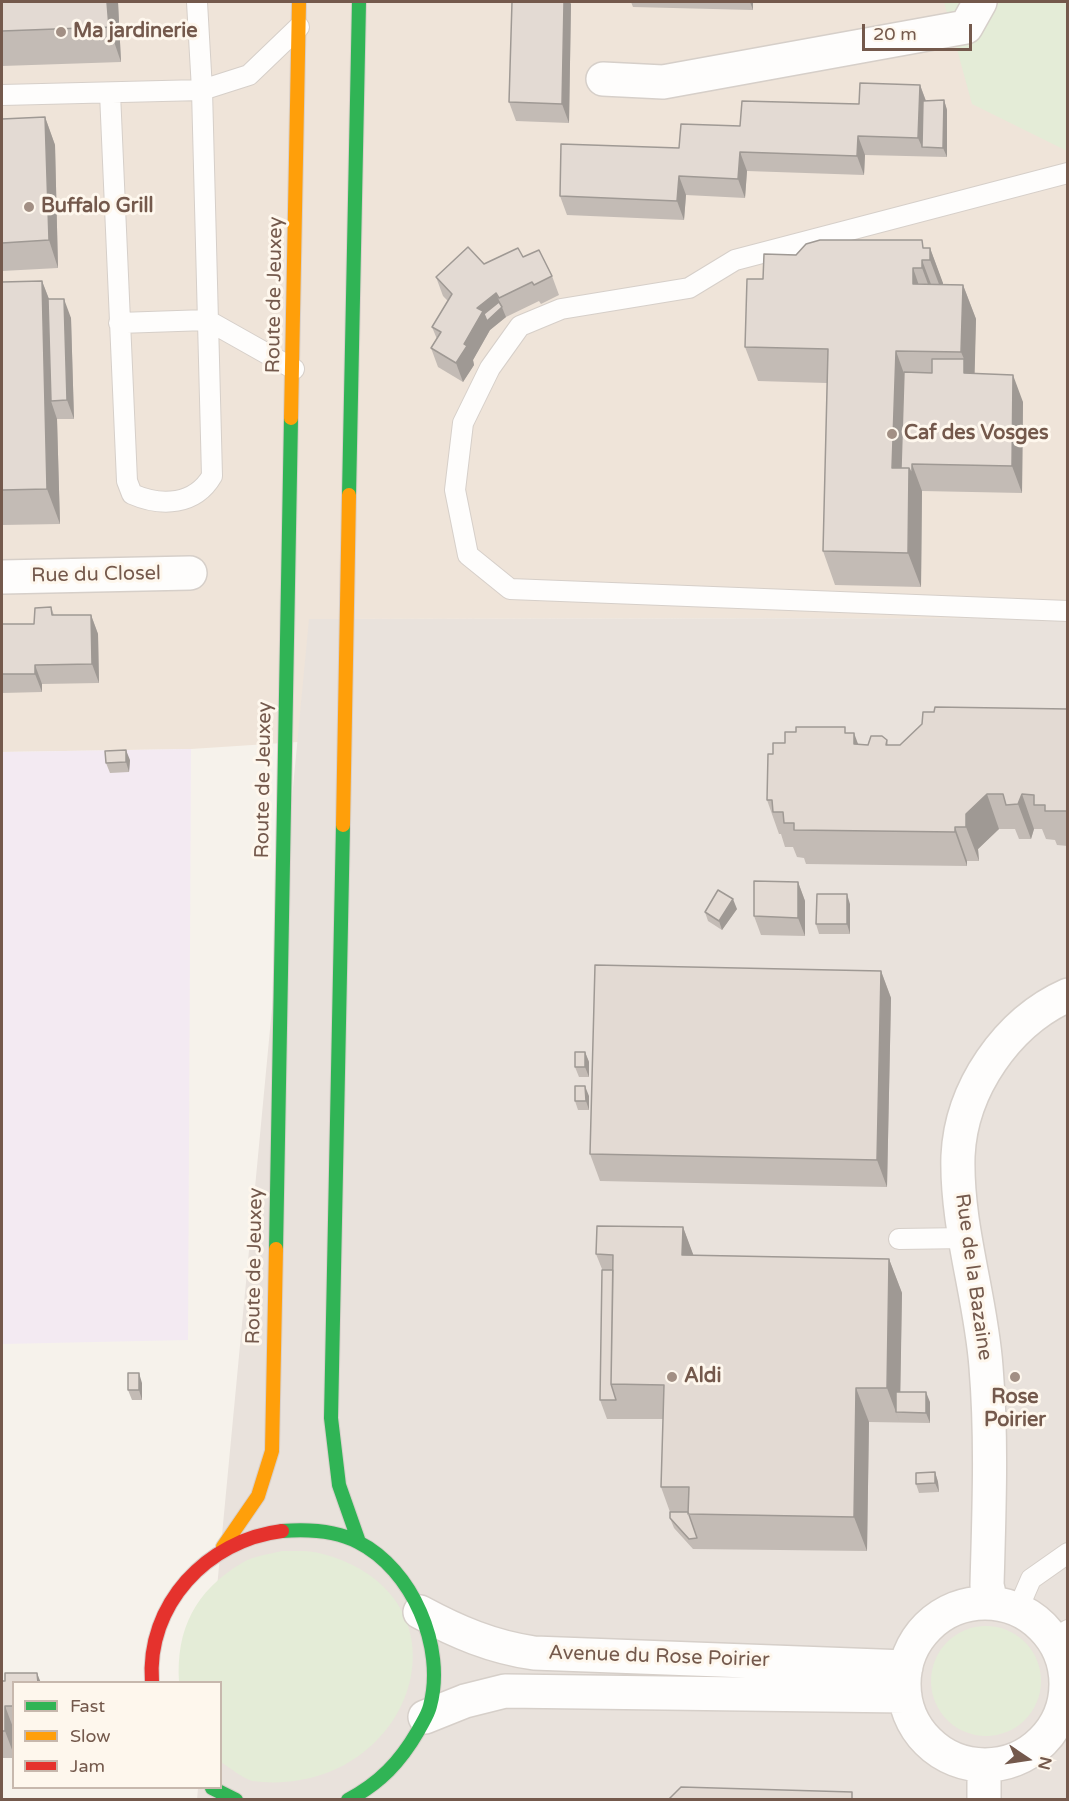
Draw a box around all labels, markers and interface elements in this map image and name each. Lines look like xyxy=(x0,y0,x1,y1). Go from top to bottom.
scale bar xyxy=(865,12,974,50)
place label: Ma jardinerie xyxy=(73,20,197,44)
text: 20 m xyxy=(873,23,917,45)
marker: Ma jardinerie xyxy=(54,25,68,39)
place label: Buffalo Grill xyxy=(41,195,153,219)
marker: Buffalo Grill xyxy=(22,200,36,214)
street label: Route de Jeuxey xyxy=(262,216,288,374)
place label: Caf des Vosges xyxy=(904,422,1049,446)
marker: Caf des Vosges xyxy=(885,427,899,441)
street label: Rue du Closel xyxy=(31,562,161,588)
street label: Route de Jeuxey xyxy=(251,701,277,859)
street label: Route de Jeuxey xyxy=(242,1187,268,1345)
street label: Rue de la Bazaine xyxy=(949,1192,997,1362)
place label: Aldi xyxy=(684,1365,721,1389)
marker: Aldi xyxy=(665,1370,679,1384)
marker: Rose Poirier xyxy=(1008,1370,1022,1384)
place label: Rose Poirier xyxy=(984,1386,1046,1433)
street label: Avenue du Rose Poirier xyxy=(548,1641,770,1673)
legend xyxy=(12,1681,222,1789)
text: Fast xyxy=(70,1695,105,1717)
text: Slow xyxy=(70,1725,111,1747)
north arrow xyxy=(997,1729,1057,1789)
text: Jam xyxy=(70,1755,105,1777)
text: N xyxy=(1033,1755,1056,1772)

